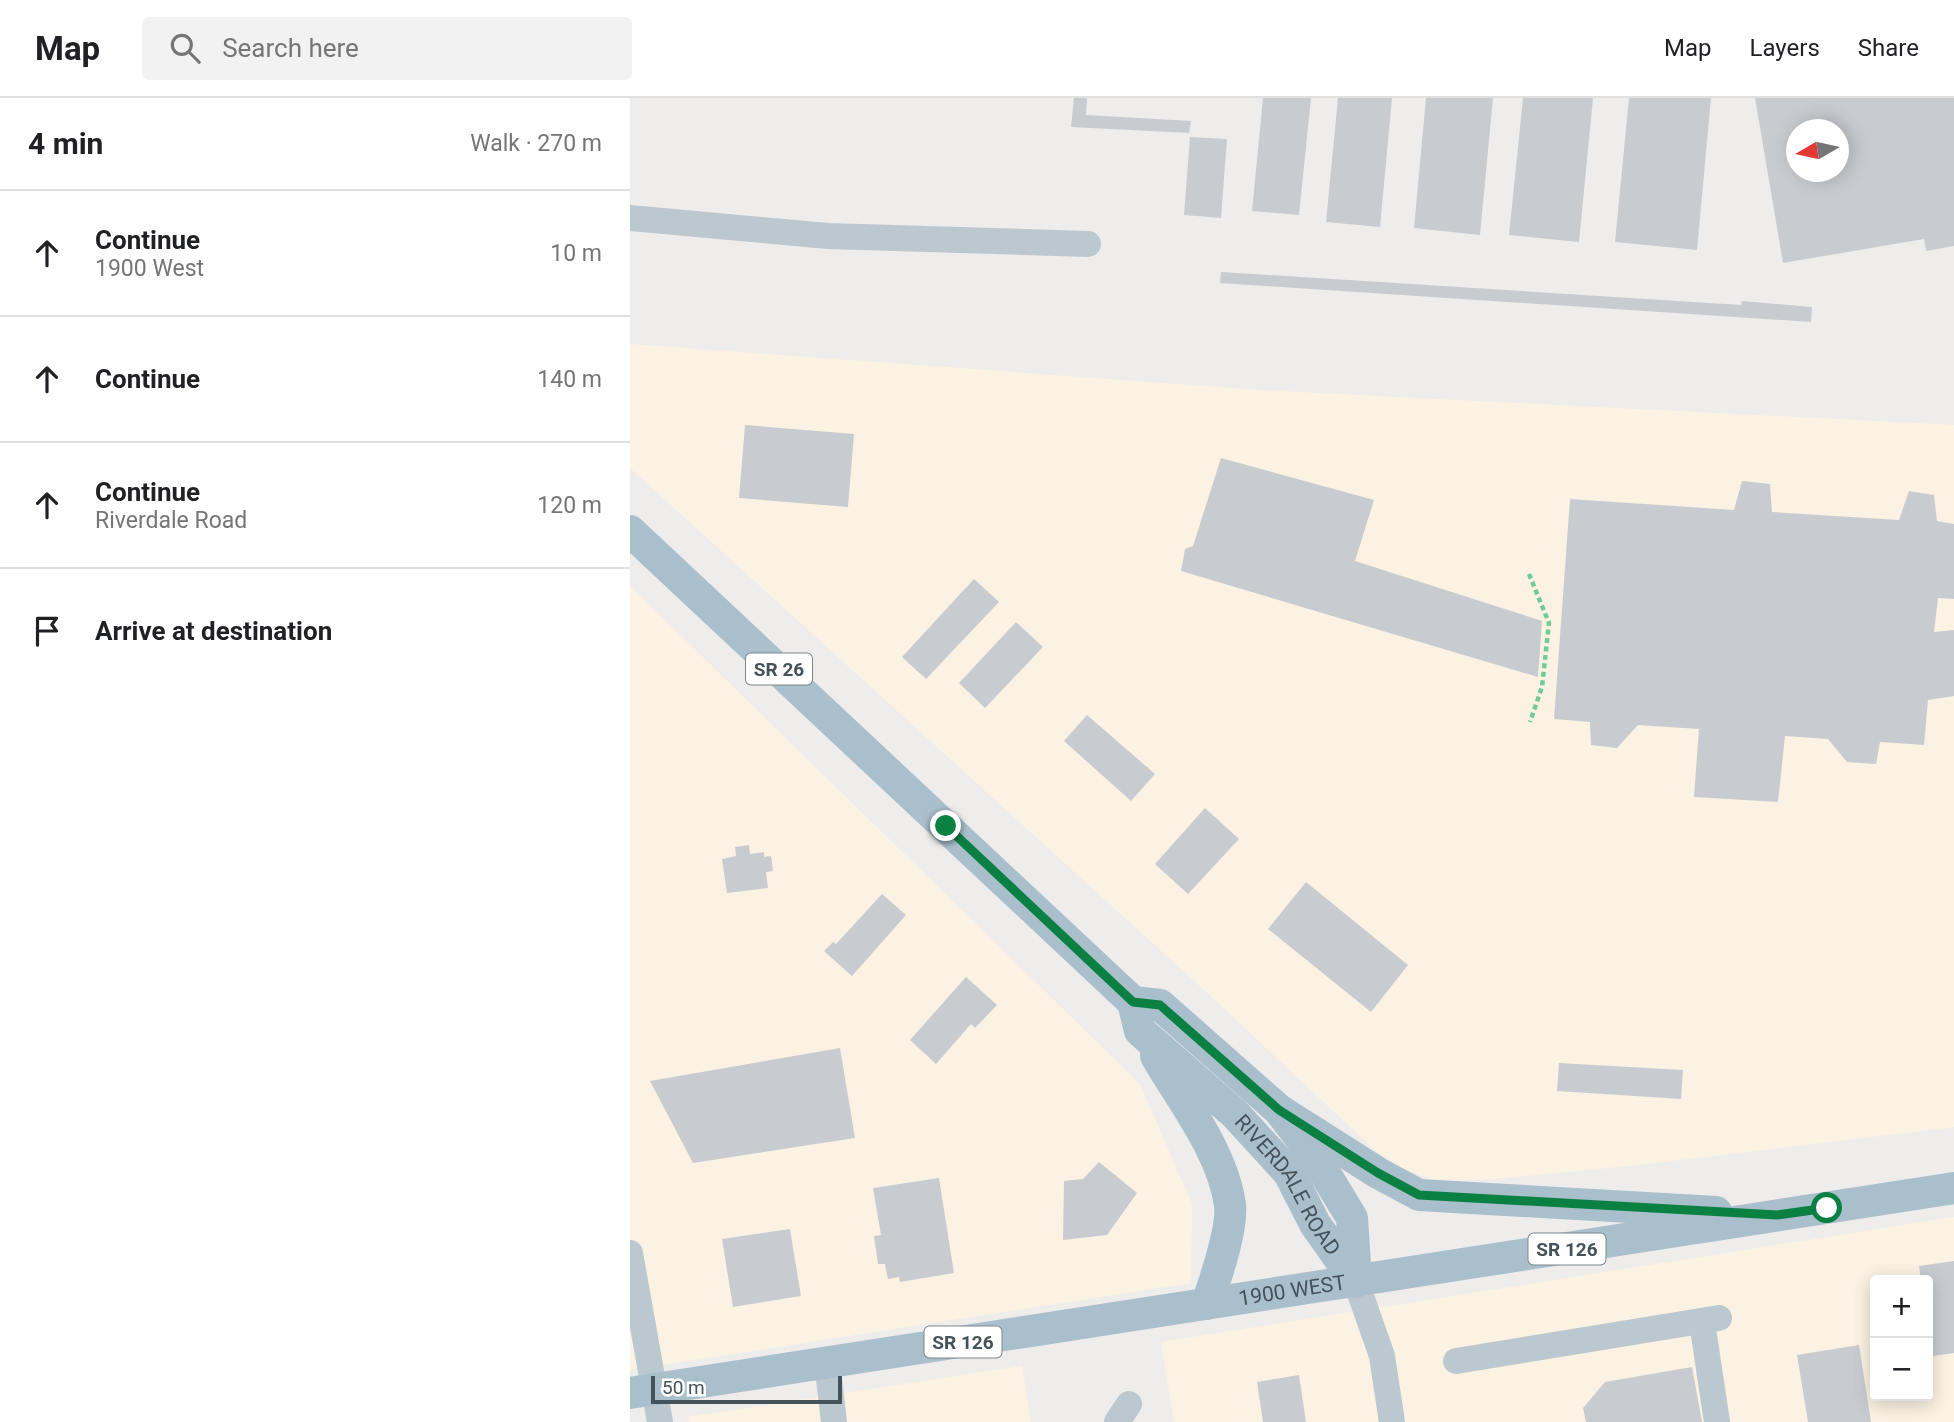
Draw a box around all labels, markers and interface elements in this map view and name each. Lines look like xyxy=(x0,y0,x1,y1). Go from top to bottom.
search box xyxy=(142,17,632,80)
text: Map xyxy=(35,29,100,68)
icon: search xyxy=(166,29,204,67)
text: Search here xyxy=(222,33,359,63)
text: Map xyxy=(1664,34,1712,62)
text: Layers xyxy=(1750,34,1820,62)
text: Share xyxy=(1858,34,1919,62)
north arrow xyxy=(1786,119,1849,182)
text: 4 min xyxy=(28,126,103,161)
text: Walk · 270 m xyxy=(470,130,602,157)
text: Continue xyxy=(95,225,200,255)
icon: ahead xyxy=(28,234,66,272)
text: 10 m xyxy=(550,240,602,267)
text: 1900 West xyxy=(95,255,204,282)
icon: ahead xyxy=(28,360,66,398)
text: Continue xyxy=(95,364,200,394)
text: 140 m xyxy=(537,366,602,393)
text: Continue xyxy=(95,477,200,507)
icon: ahead xyxy=(28,486,66,524)
text: 120 m xyxy=(537,492,602,519)
text: Riverdale Road xyxy=(95,507,247,534)
icon: arrive xyxy=(28,612,66,650)
text: Arrive at destination xyxy=(95,616,332,646)
road number: SR 26 xyxy=(746,654,812,684)
route end xyxy=(930,810,961,841)
street label: RIVERDALE ROAD xyxy=(1230,1110,1345,1260)
route start xyxy=(1811,1192,1842,1223)
road number: SR 126 xyxy=(1528,1233,1606,1264)
street label: 1900 WEST xyxy=(1237,1270,1348,1311)
map controls xyxy=(1870,1275,1933,1401)
button: + xyxy=(1870,1275,1933,1338)
road number: SR 126 xyxy=(924,1326,1002,1358)
button: − xyxy=(1870,1338,1933,1401)
scale bar xyxy=(651,1373,842,1405)
text: 50 m xyxy=(662,1376,705,1399)

